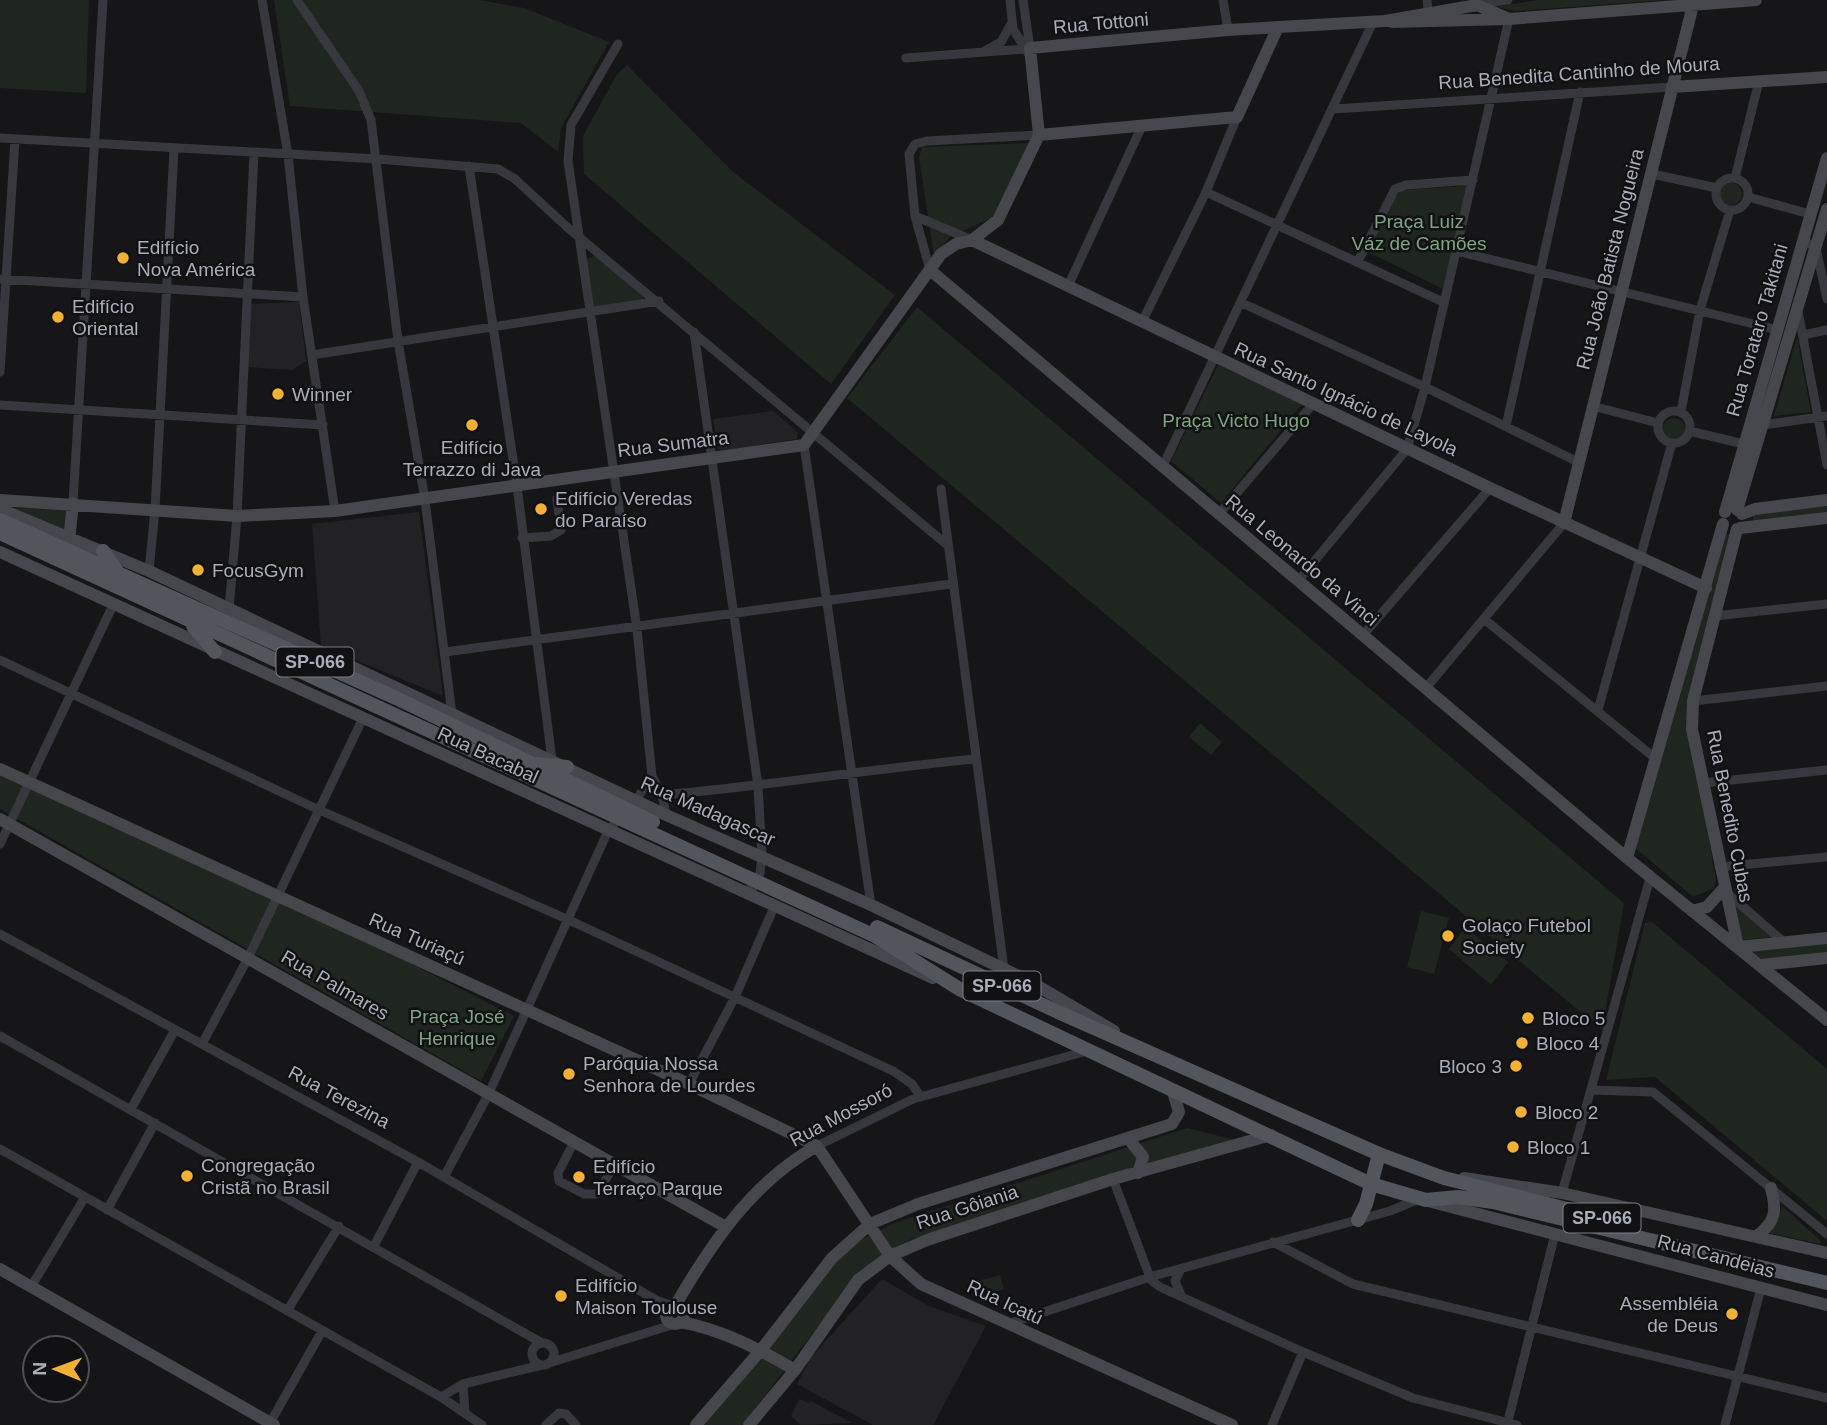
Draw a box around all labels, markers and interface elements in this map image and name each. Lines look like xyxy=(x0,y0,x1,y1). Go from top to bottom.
street label: Rua Tottoni xyxy=(1052,8,1150,38)
street label: Rua Benedita Cantinho de Moura xyxy=(1438,53,1721,93)
street label: Rua João Batista Nogueira xyxy=(1572,146,1648,372)
park label: Praça Luiz Váz de Camões xyxy=(1351,211,1487,254)
place label: Edifício Nova América xyxy=(137,237,256,280)
street label: Rua Torataro Takitani xyxy=(1722,241,1792,419)
marker: Edifício Nova América xyxy=(115,250,131,266)
place label: Edifício Oriental xyxy=(72,296,139,339)
marker: Edifício Oriental xyxy=(50,309,66,325)
street label: Rua Santo Ignácio de Layola xyxy=(1231,338,1461,460)
place label: Winner xyxy=(292,384,353,405)
marker: Winner xyxy=(270,386,286,402)
park label: Praça Victo Hugo xyxy=(1162,410,1310,431)
marker: Edifício Terrazzo di Java xyxy=(464,417,480,433)
street label: Rua Sumatra xyxy=(616,427,730,461)
place label: Edifício Terrazzo di Java xyxy=(403,437,542,480)
place label: Edifício Veredas do Paraíso xyxy=(555,488,692,531)
street label: Rua Leonardo da Vinci xyxy=(1221,490,1383,630)
marker: Edifício Veredas do Paraíso xyxy=(533,501,549,517)
place label: FocusGym xyxy=(212,560,304,581)
marker: FocusGym xyxy=(190,562,206,578)
road number: SP-066 xyxy=(276,648,354,676)
street label: Rua Bacabal xyxy=(434,722,542,788)
street label: Rua Benedito Cubas xyxy=(1703,728,1757,904)
street label: Rua Madagascar xyxy=(638,772,779,850)
street label: Rua Turiaçú xyxy=(366,909,468,969)
place label: Golaço Futebol Society xyxy=(1462,915,1591,958)
marker: Golaço Futebol Society xyxy=(1440,928,1456,944)
street label: Rua Palmares xyxy=(278,946,392,1024)
road number: SP-066 xyxy=(964,972,1040,1001)
park label: Praça José Henrique xyxy=(409,1006,505,1049)
place label: Bloco 5 xyxy=(1542,1008,1605,1029)
marker: Bloco 5 xyxy=(1520,1010,1536,1026)
place label: Bloco 4 xyxy=(1536,1033,1600,1054)
marker: Bloco 4 xyxy=(1514,1035,1530,1051)
place label: Paróquia Nossa Senhora de Lourdes xyxy=(583,1053,755,1096)
place label: Bloco 3 xyxy=(1439,1056,1502,1077)
marker: Bloco 3 xyxy=(1508,1058,1524,1074)
street label: Rua Terezina xyxy=(285,1062,394,1133)
marker: Paróquia Nossa Senhora de Lourdes xyxy=(561,1066,577,1082)
street label: Rua Mossoró xyxy=(786,1079,896,1151)
place label: Bloco 2 xyxy=(1535,1102,1598,1123)
marker: Bloco 2 xyxy=(1513,1104,1529,1120)
place label: Bloco 1 xyxy=(1527,1137,1590,1158)
marker: Bloco 1 xyxy=(1505,1139,1521,1155)
place label: Congregação Cristã no Brasil xyxy=(201,1155,330,1198)
place label: Edifício Terraço Parque xyxy=(593,1156,723,1199)
marker: Congregação Cristã no Brasil xyxy=(179,1168,195,1184)
marker: Edifício Terraço Parque xyxy=(571,1169,587,1185)
street label: Rua Gôiania xyxy=(914,1181,1021,1233)
road number: SP-066 xyxy=(1564,1204,1640,1232)
street label: Rua Candeias xyxy=(1655,1230,1777,1282)
place label: Edifício Maison Toulouse xyxy=(575,1275,717,1318)
street label: Rua Icatú xyxy=(964,1275,1046,1329)
marker: Edifício Maison Toulouse xyxy=(553,1288,569,1304)
place label: Assembléia de Deus xyxy=(1620,1293,1718,1336)
marker: Assembléia de Deus xyxy=(1724,1306,1740,1322)
north arrow xyxy=(21,1334,91,1404)
text: N xyxy=(29,1362,50,1376)

